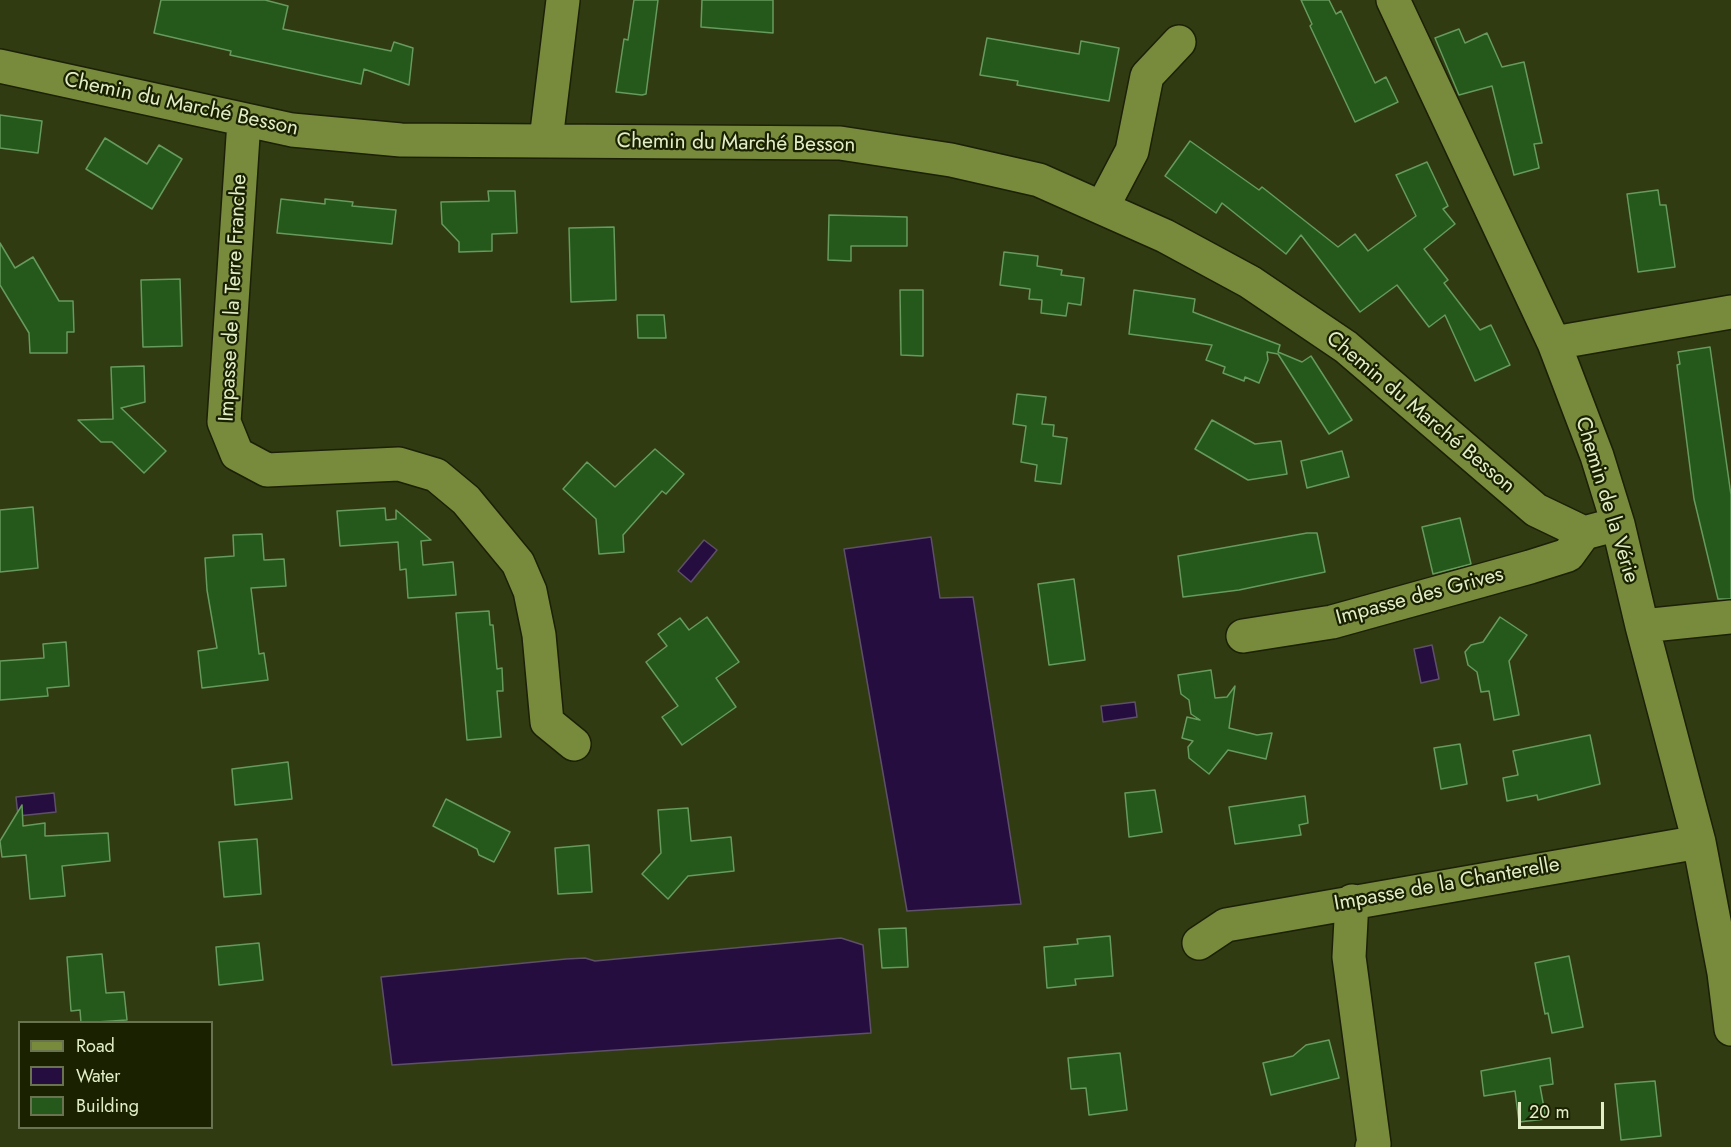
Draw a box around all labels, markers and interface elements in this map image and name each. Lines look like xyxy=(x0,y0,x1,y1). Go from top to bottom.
street label: Chemin du Marché Besson xyxy=(62,68,300,142)
street label: Chemin du Marché Besson xyxy=(616,129,856,159)
street label: Impasse de la Terre Franche xyxy=(215,174,253,422)
street label: Chemin du Marché Besson xyxy=(1320,327,1520,499)
street label: Chemin de la Vérie xyxy=(1569,414,1643,586)
street label: Impasse des Grives xyxy=(1334,563,1506,631)
street label: Impasse de la Chanterelle xyxy=(1332,853,1562,917)
legend xyxy=(18,1021,213,1129)
text: Road xyxy=(76,1033,115,1059)
text: Water xyxy=(76,1063,120,1089)
scale bar xyxy=(1521,1090,1606,1128)
text: Building xyxy=(76,1093,139,1119)
text: 20 m xyxy=(1529,1099,1569,1125)

